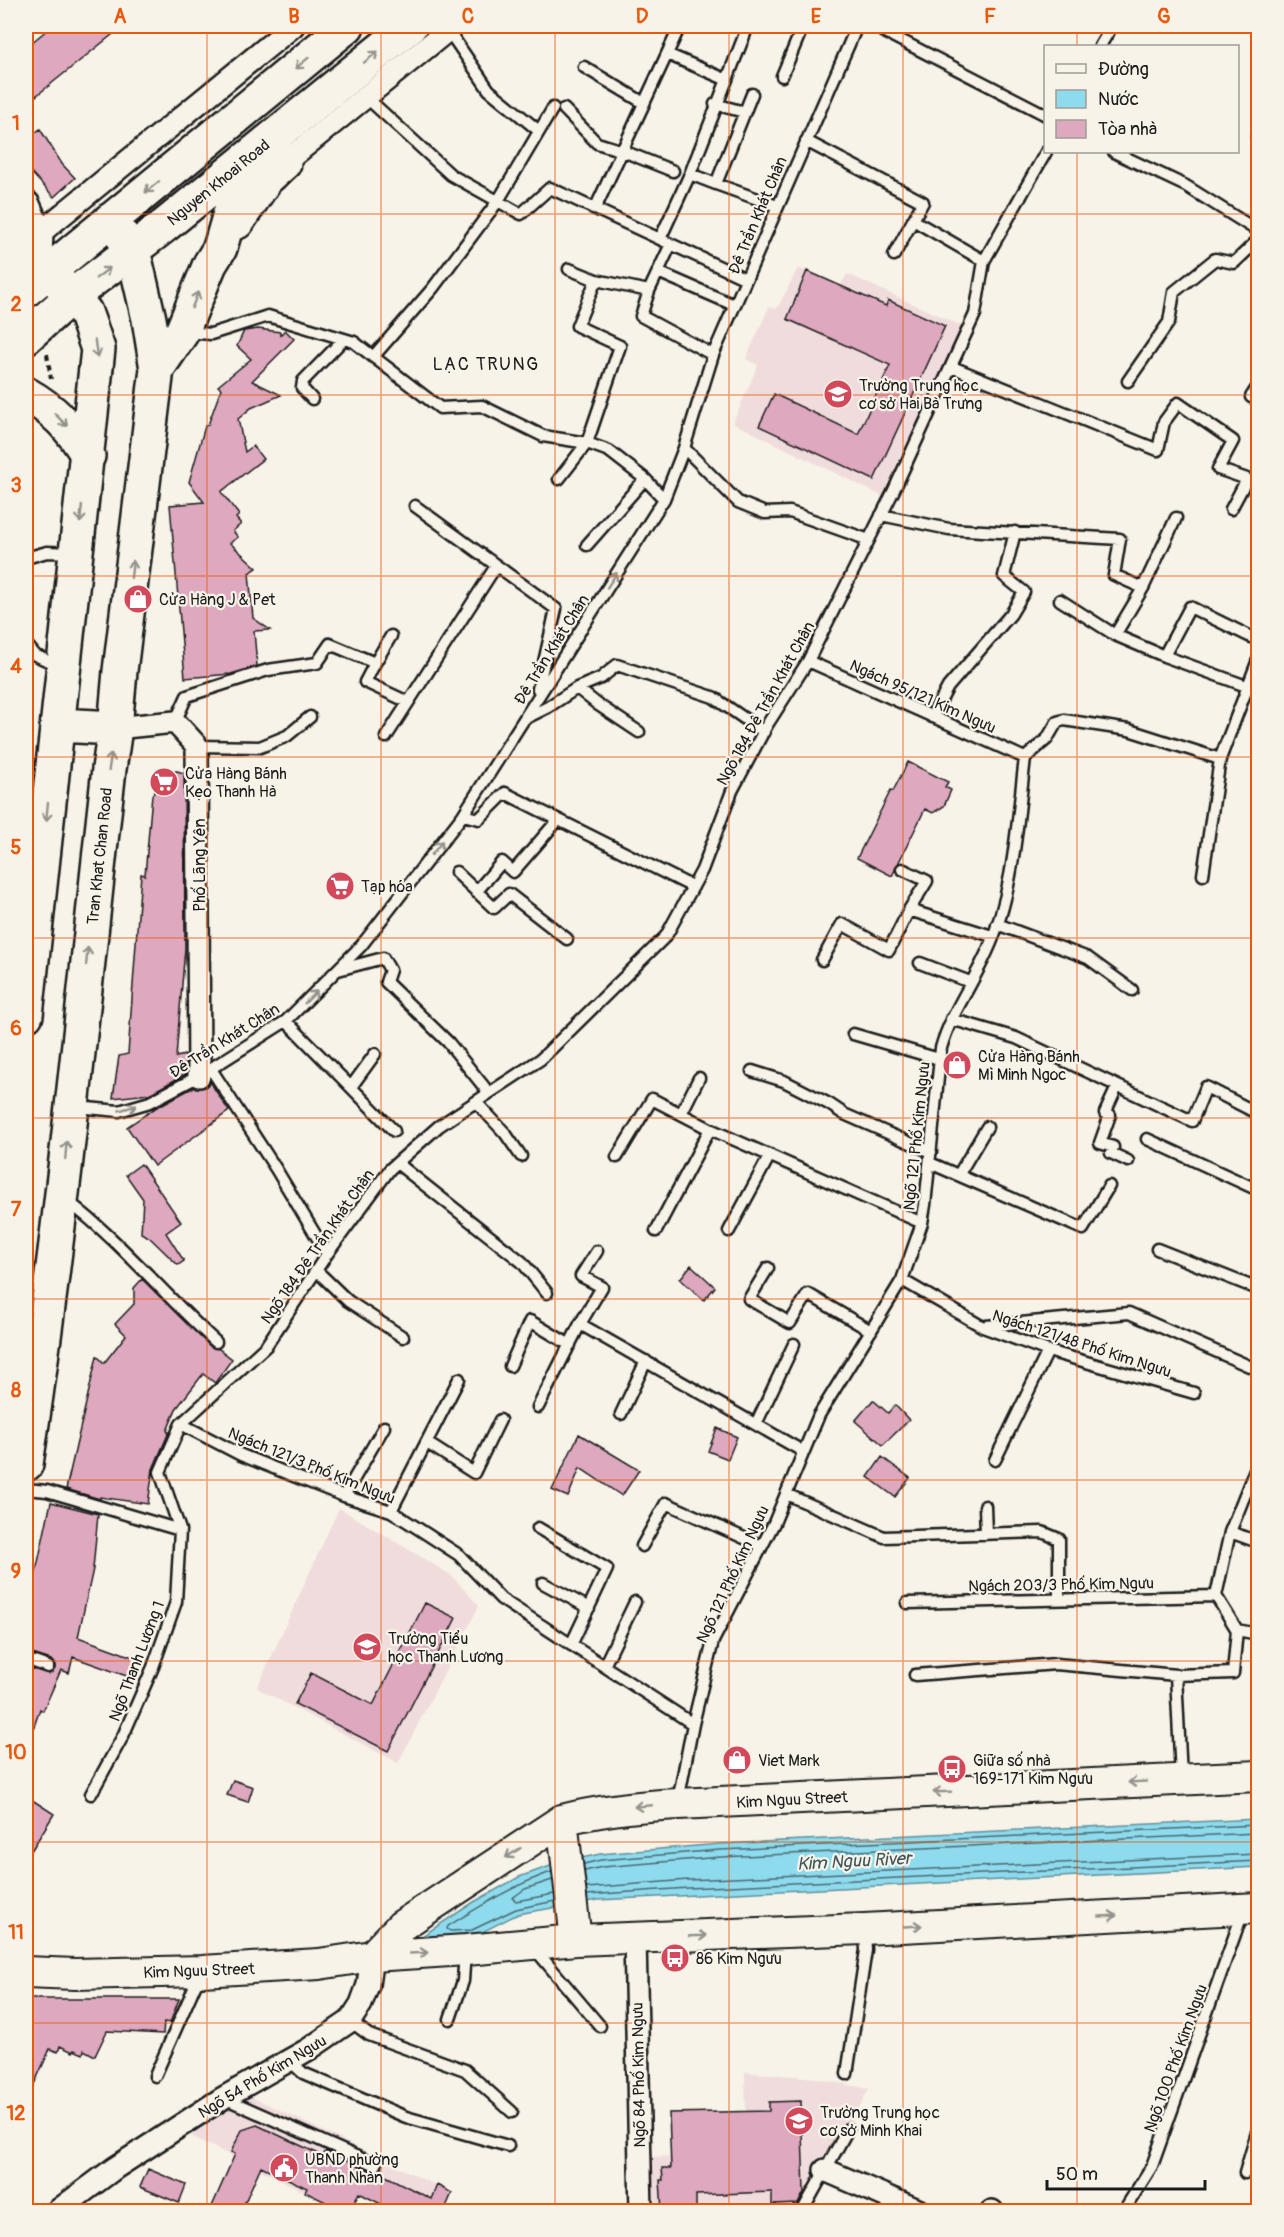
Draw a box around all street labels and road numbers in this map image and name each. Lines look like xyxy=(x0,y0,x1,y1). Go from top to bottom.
street label: Nguyen Khoai Road xyxy=(163,135,274,230)
street label: Đê Trần Khát Chân xyxy=(723,153,792,277)
street label: Đê Trần Khát Chân xyxy=(509,590,594,708)
street label: Ngõ 184 Đê Trần Khát Chân xyxy=(712,618,819,789)
street label: Ngách 95/121 Kim Ngưu xyxy=(846,656,999,738)
street label: Tran Khat Chan Road xyxy=(83,787,117,926)
street label: Phố Lãng Yên xyxy=(190,818,210,912)
street label: Đê Trần Khát Chân xyxy=(165,998,283,1083)
street label: Ngõ 121 Phố Kim Ngưu xyxy=(899,1061,935,1212)
street label: Ngõ 184 Đê Trần Khát Chân xyxy=(256,1165,379,1328)
street label: Ngách 121/48 Phố Kim Ngưu xyxy=(990,1306,1174,1382)
street label: Ngách 121/3 Phố Kim Ngưu xyxy=(225,1423,398,1509)
street label: Ngõ 121 Phố Kim Ngưu xyxy=(692,1502,774,1646)
street label: Ngách 203/3 Phố Kim Ngưu xyxy=(968,1573,1154,1597)
street label: Ngõ Thanh Lương 1 xyxy=(105,1598,169,1724)
street label: Kim Nguu Street xyxy=(736,1787,849,1813)
street label: Kim Nguu Street xyxy=(143,1959,256,1983)
street label: Ngõ 100 Phố Kim Ngưu xyxy=(1140,1982,1212,2135)
street label: Ngõ 84 Phố Kim Ngưu xyxy=(628,2002,650,2148)
street label: Ngõ 54 Phố Kim Ngưu xyxy=(195,2031,330,2123)

